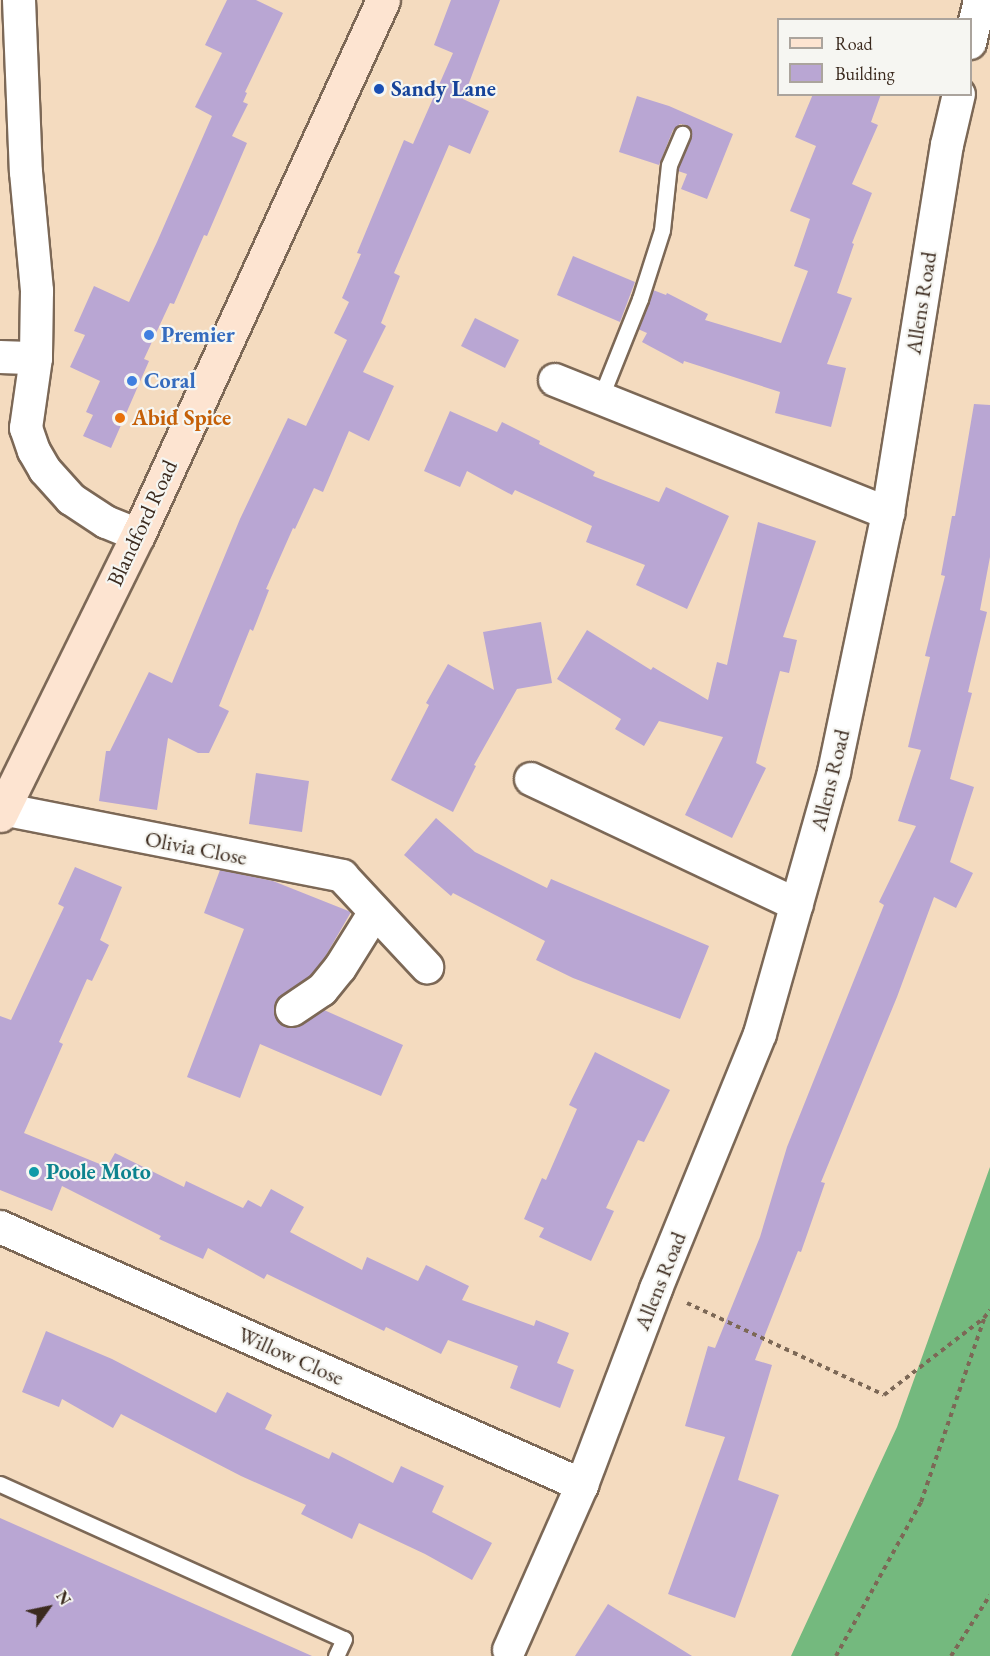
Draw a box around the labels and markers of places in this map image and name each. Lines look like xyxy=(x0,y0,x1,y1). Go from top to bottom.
place label: Sandy Lane xyxy=(391,76,496,102)
marker: Sandy Lane xyxy=(372,82,386,96)
place label: Premier xyxy=(161,322,235,348)
marker: Premier xyxy=(142,328,156,342)
place label: Coral xyxy=(144,368,196,394)
marker: Coral xyxy=(125,374,139,388)
place label: Abid Spice xyxy=(132,405,231,431)
marker: Abid Spice xyxy=(113,411,127,425)
place label: Poole Moto xyxy=(46,1159,151,1185)
marker: Poole Moto xyxy=(27,1165,41,1179)

